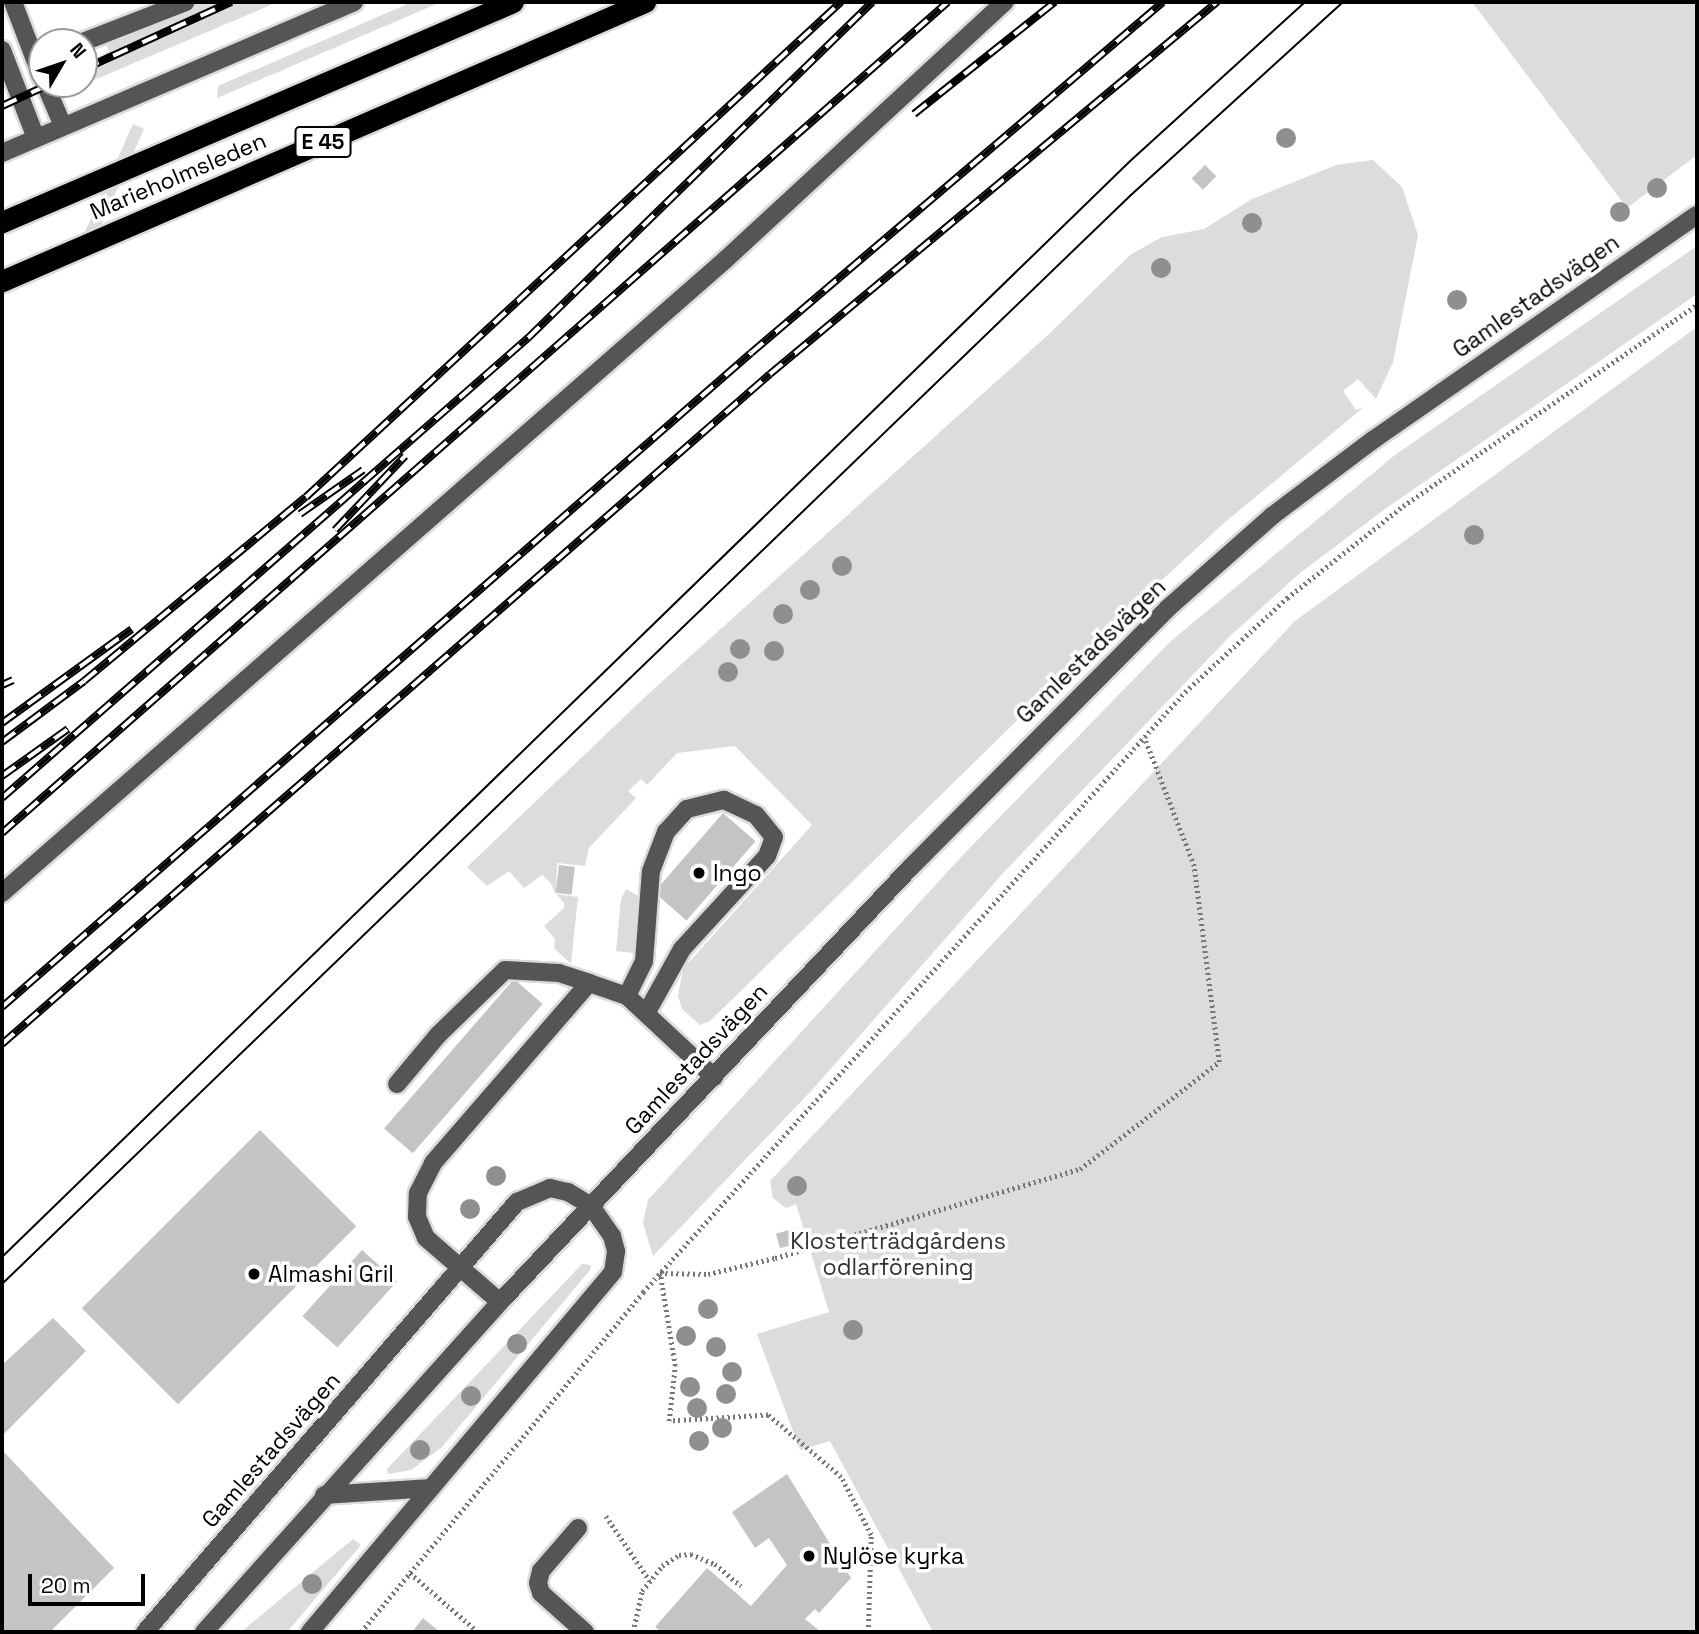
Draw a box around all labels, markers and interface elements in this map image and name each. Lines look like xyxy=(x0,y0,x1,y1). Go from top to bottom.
north arrow xyxy=(28,28,98,98)
text: N xyxy=(64,38,92,64)
road number: E 45 xyxy=(293,124,353,160)
street label: Marieholmsleden xyxy=(86,126,270,226)
street label: Gamlestadsvägen xyxy=(1448,228,1624,364)
street label: Gamlestadsvägen xyxy=(1011,573,1171,729)
place label: Ingo xyxy=(713,859,762,887)
marker: Ingo xyxy=(691,865,707,881)
street label: Gamlestadsvägen xyxy=(619,978,773,1140)
park label: Klosterträdgårdens odlarförening xyxy=(790,1227,1006,1281)
place label: Almashi Gril xyxy=(268,1260,394,1288)
marker: Almashi Gril xyxy=(246,1266,262,1282)
street label: Gamlestadsvägen xyxy=(196,1367,346,1533)
place label: Nylöse kyrka xyxy=(823,1542,964,1570)
marker: Nylöse kyrka xyxy=(801,1548,817,1564)
scale bar xyxy=(32,1560,149,1604)
text: 20 m xyxy=(41,1572,91,1599)

